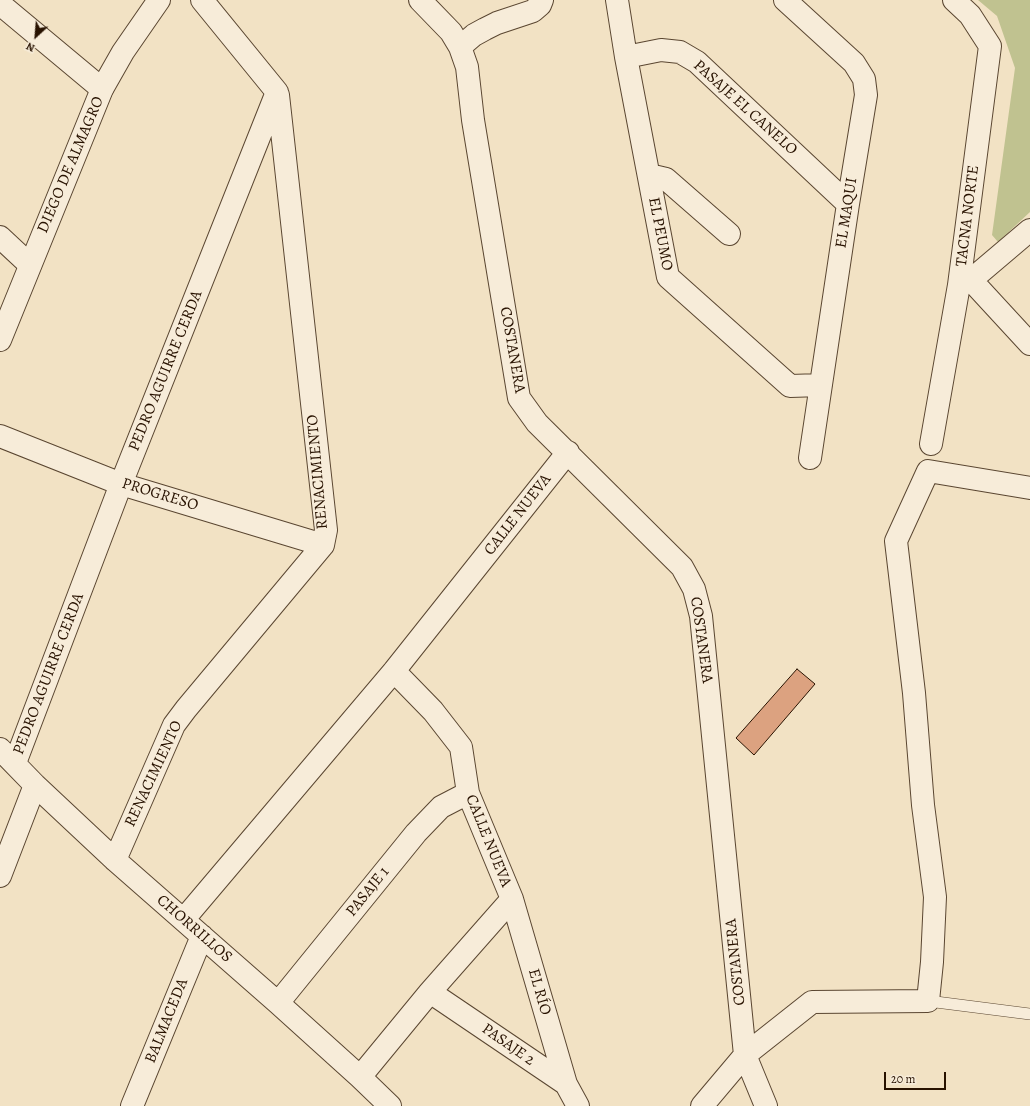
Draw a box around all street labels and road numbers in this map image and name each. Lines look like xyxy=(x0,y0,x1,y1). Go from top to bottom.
street label: PASAJE EL CANELO xyxy=(689,56,801,160)
street label: DIEGO DE ALMAGRO xyxy=(34,94,108,236)
street label: TACNA NORTE xyxy=(952,164,984,268)
street label: EL MAQUI xyxy=(832,176,862,250)
street label: EL PEUMO xyxy=(643,196,677,272)
street label: PEDRO AGUIRRE CERDA xyxy=(125,288,207,454)
street label: COSTANERA xyxy=(495,305,529,395)
street label: RENACIMIENTO xyxy=(303,414,333,530)
street label: CALLE NUEVA xyxy=(480,471,556,559)
street label: PROGRESO xyxy=(119,474,201,516)
street label: PEDRO AGUIRRE CERDA xyxy=(9,590,89,758)
street label: COSTANERA xyxy=(685,596,717,684)
street label: RENACIMIENTO xyxy=(121,718,187,830)
street label: CALLE NUEVA xyxy=(461,792,515,890)
street label: PASAJE 1 xyxy=(342,863,394,921)
street label: CHORRILLOS xyxy=(152,891,236,967)
street label: COSTANERA xyxy=(722,918,750,1006)
street label: EL RÍO xyxy=(523,967,555,1017)
street label: BALMACEDA xyxy=(141,976,193,1066)
street label: PASAJE 2 xyxy=(478,1020,538,1070)

